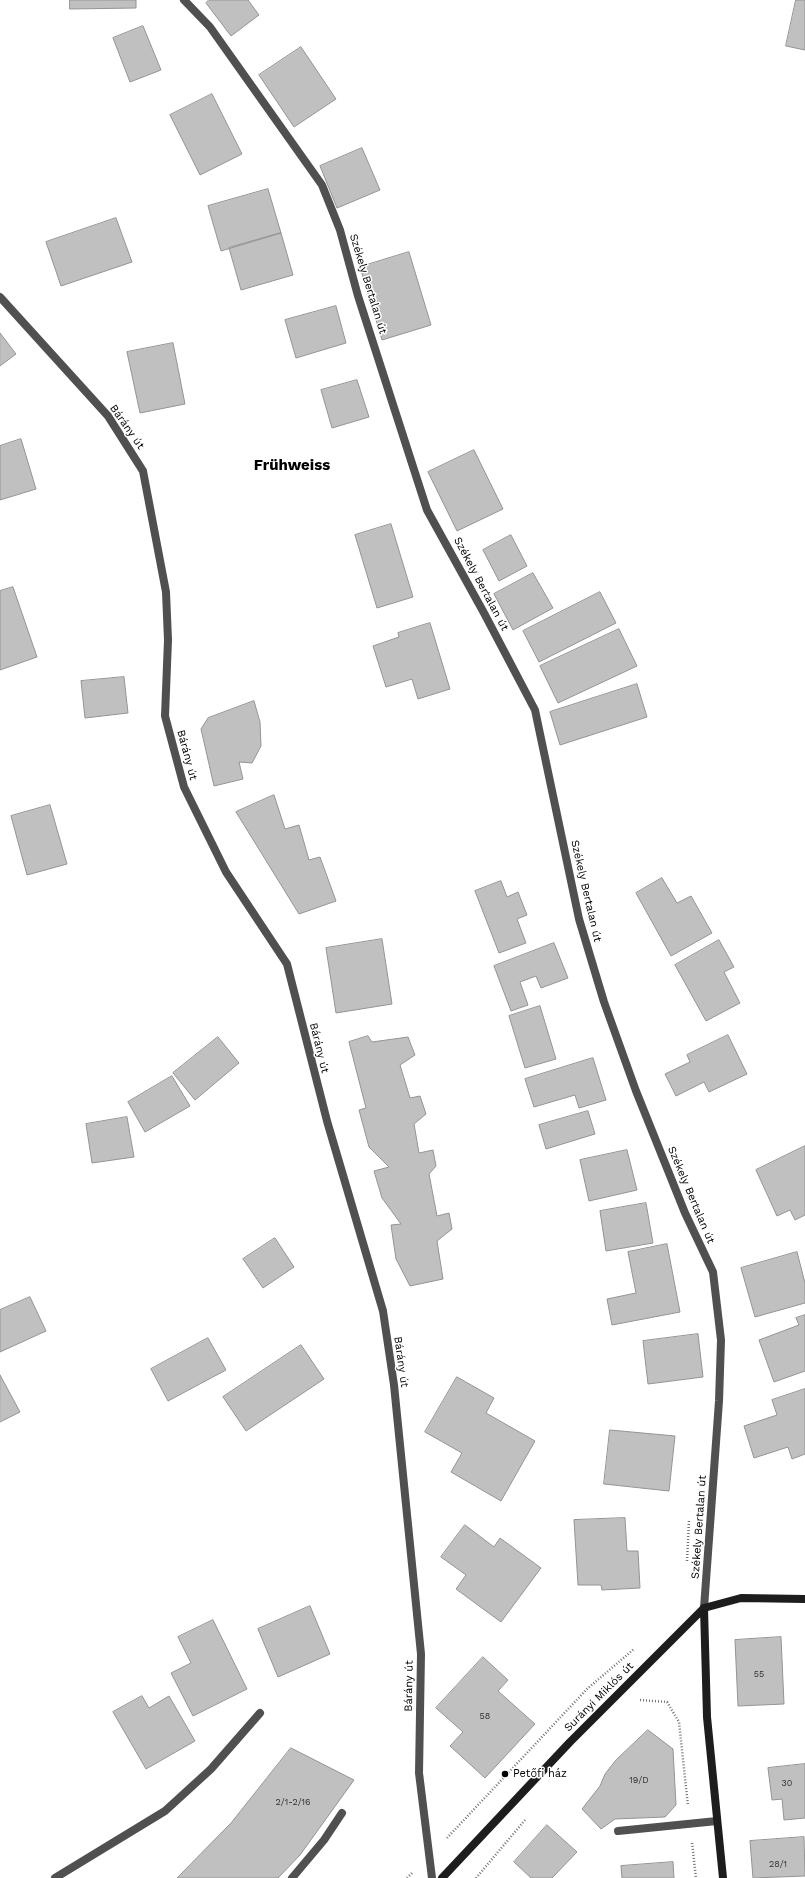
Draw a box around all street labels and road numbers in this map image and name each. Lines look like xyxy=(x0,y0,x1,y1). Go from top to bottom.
street label: Székely Bertalan út xyxy=(346,232,390,336)
street label: Bárány út xyxy=(107,402,147,452)
street label: Székely Bertalan út xyxy=(451,535,511,633)
street label: Bárány út xyxy=(174,728,200,782)
street label: Székely Bertalan út xyxy=(568,839,604,943)
street label: Bárány út xyxy=(306,1021,332,1075)
street label: Székely Bertalan út xyxy=(665,1145,717,1245)
street label: Bárány út xyxy=(391,1336,411,1388)
street label: Székely Bertalan út xyxy=(689,1475,709,1579)
street label: Bárány út xyxy=(402,1660,416,1712)
street label: Surányi Miklós út xyxy=(562,1660,636,1734)

